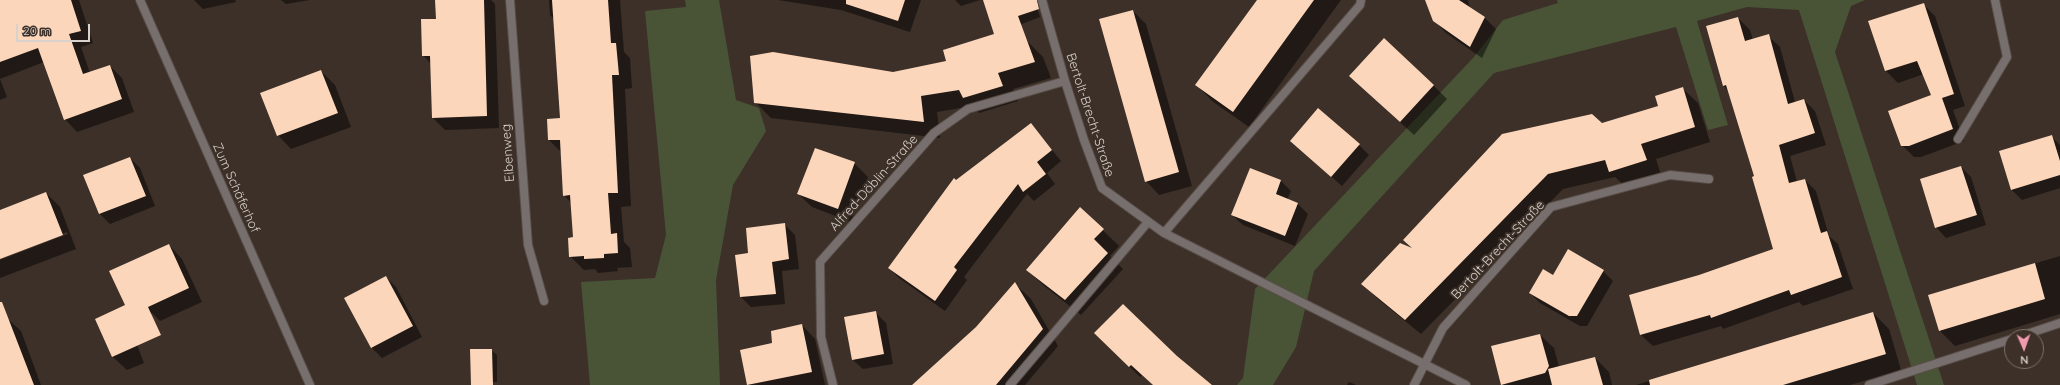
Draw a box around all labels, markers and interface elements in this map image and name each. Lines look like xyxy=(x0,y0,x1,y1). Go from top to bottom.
scale bar xyxy=(18,16,92,42)
text: 20 m xyxy=(23,23,51,38)
street label: Bertolt-Brecht-Straße xyxy=(1063,51,1117,179)
street label: Eibenweg xyxy=(498,123,518,183)
street label: Alfred-Döblin-Straße xyxy=(827,132,921,234)
street label: Zum Schäferhof xyxy=(209,141,263,235)
street label: Bertolt-Brecht-Straße xyxy=(1448,197,1548,303)
north arrow xyxy=(2004,329,2044,369)
text: N xyxy=(2020,353,2029,367)

